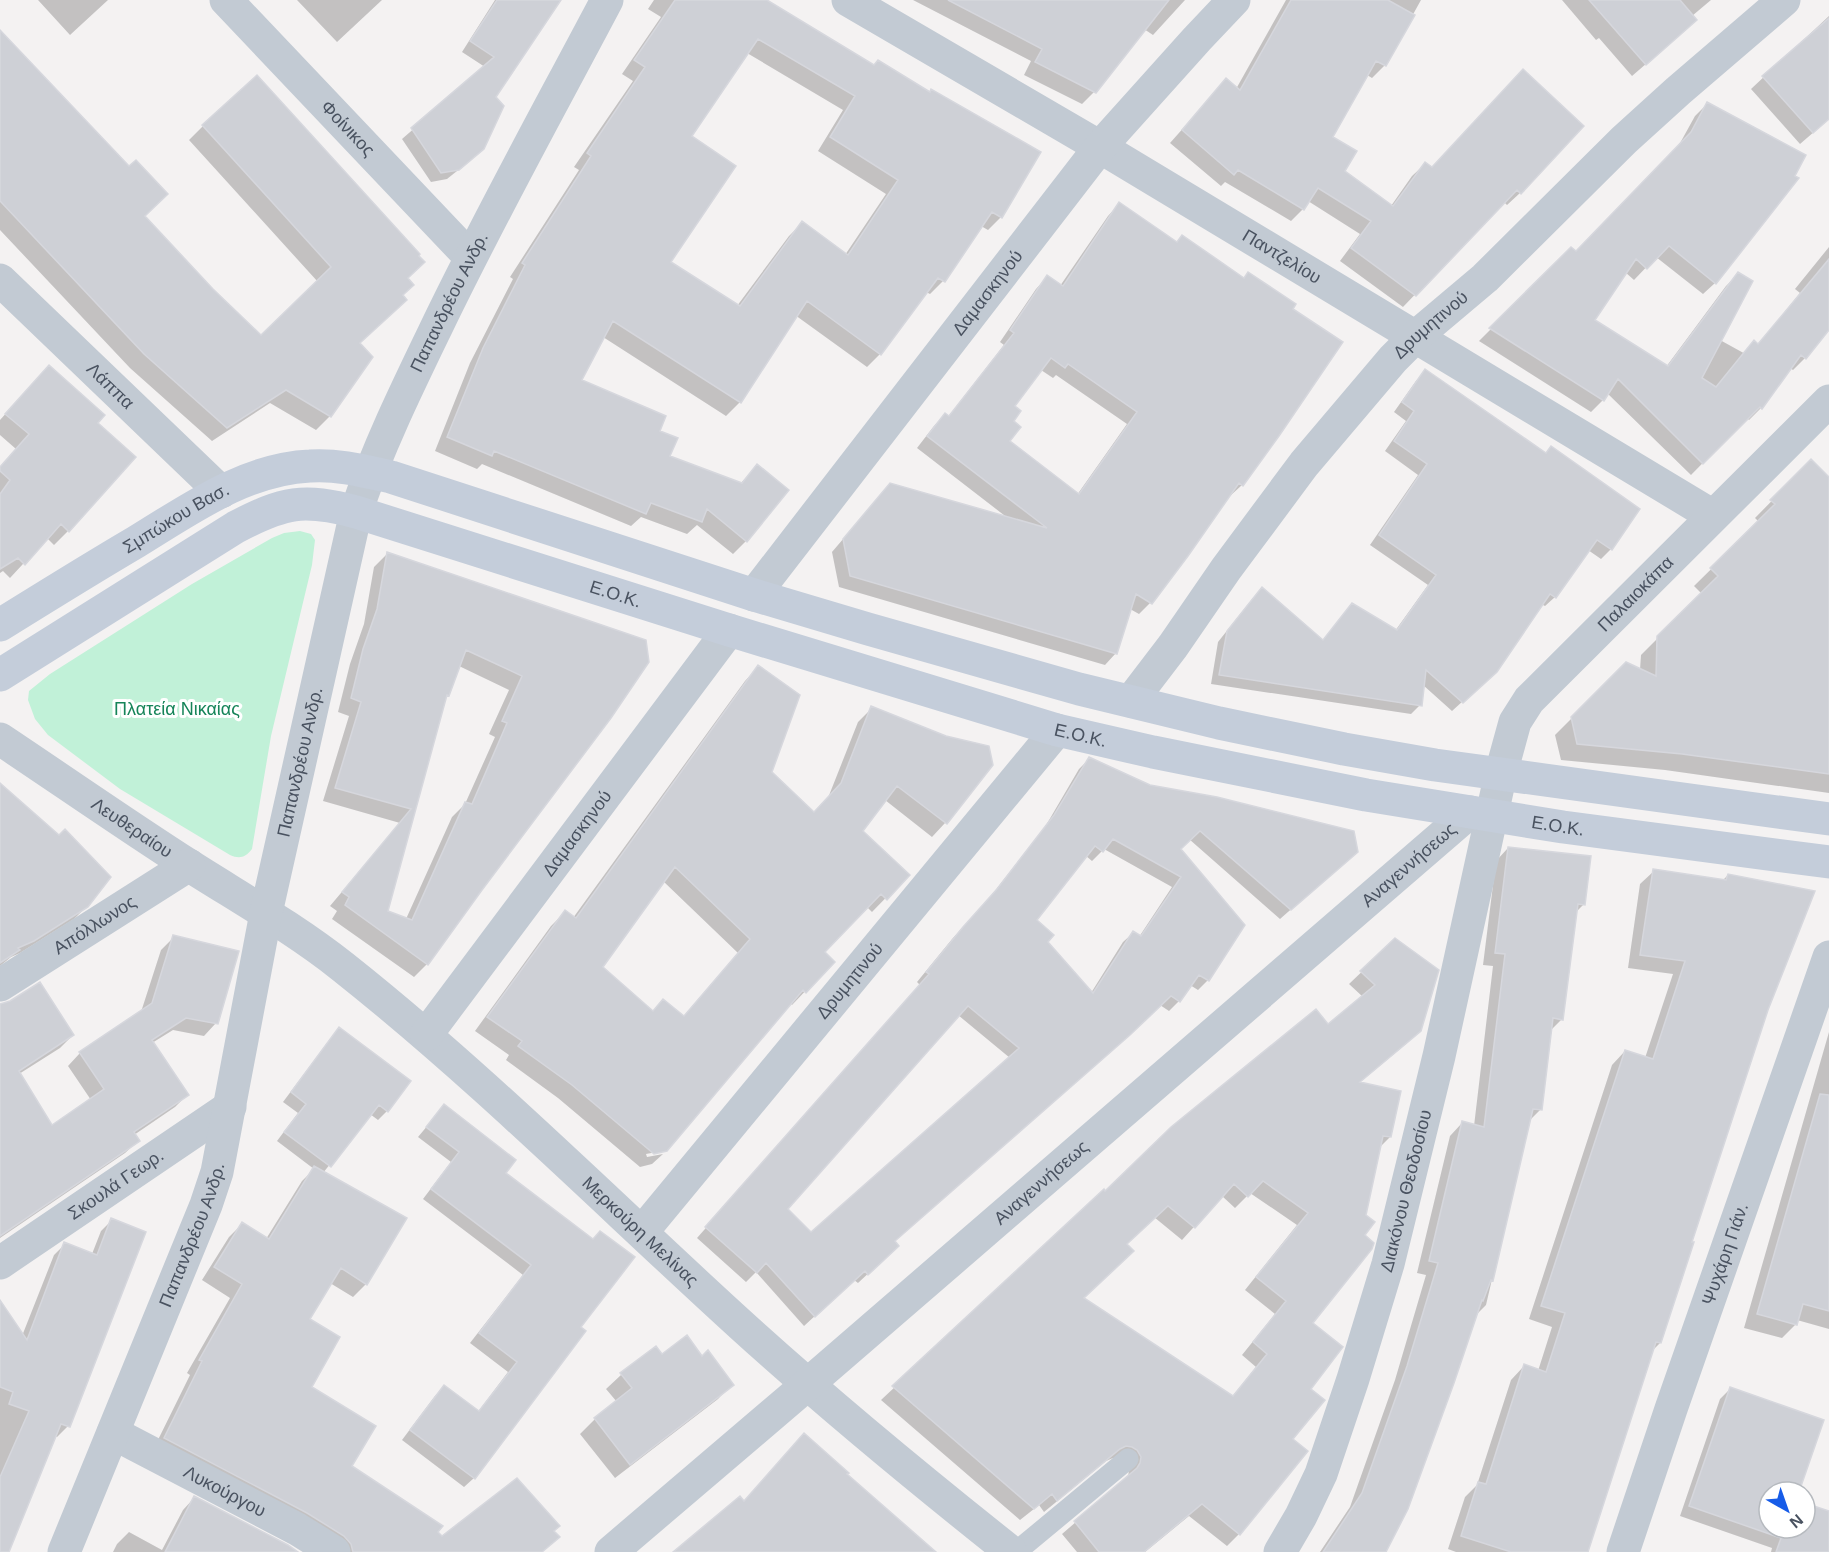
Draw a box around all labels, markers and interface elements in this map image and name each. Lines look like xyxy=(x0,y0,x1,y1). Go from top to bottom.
street label: Φοίνικος xyxy=(317,97,379,160)
street label: Παντζελίου xyxy=(1239,225,1325,288)
street label: Παπανδρέου Ανδρ. xyxy=(406,229,492,375)
street label: Δαμασκηνού xyxy=(948,246,1027,339)
street label: Δρυμητινού xyxy=(1389,287,1472,363)
street label: Λάππα xyxy=(83,359,138,413)
street label: Σμπώκου Βασ. xyxy=(119,479,232,557)
street label: Παλαιοκάπα xyxy=(1594,552,1677,636)
street label: Ε.Ο.Κ. xyxy=(587,577,644,612)
street label: Παπανδρέου Ανδρ. xyxy=(273,685,326,839)
park label: Πλατεία Νικαίας xyxy=(114,699,240,719)
street label: Ε.Ο.Κ. xyxy=(1052,720,1109,751)
street label: Δαμασκηνού xyxy=(538,786,616,880)
street label: Λευθεραίου xyxy=(88,794,176,862)
street label: Ε.Ο.Κ. xyxy=(1530,812,1585,840)
street label: Αναγεννήσεως xyxy=(1358,818,1460,911)
street label: Απόλλωνος xyxy=(50,891,140,958)
street label: Δρυμητινού xyxy=(813,939,887,1023)
street label: Διακόνου Θεοδοσίου xyxy=(1376,1108,1435,1274)
street label: Αναγεννήσεως xyxy=(990,1136,1093,1229)
street label: Σκουλά Γεωρ. xyxy=(64,1145,167,1224)
street label: Παπανδρέου Ανδρ. xyxy=(155,1161,228,1310)
street label: Μερκούρη Μελίνας xyxy=(578,1173,703,1291)
street label: Ψυχάρη Γιάν. xyxy=(1698,1200,1752,1308)
street label: Λυκούργου xyxy=(180,1462,269,1521)
north arrow xyxy=(1757,1480,1817,1540)
text: N xyxy=(1786,1511,1806,1531)

